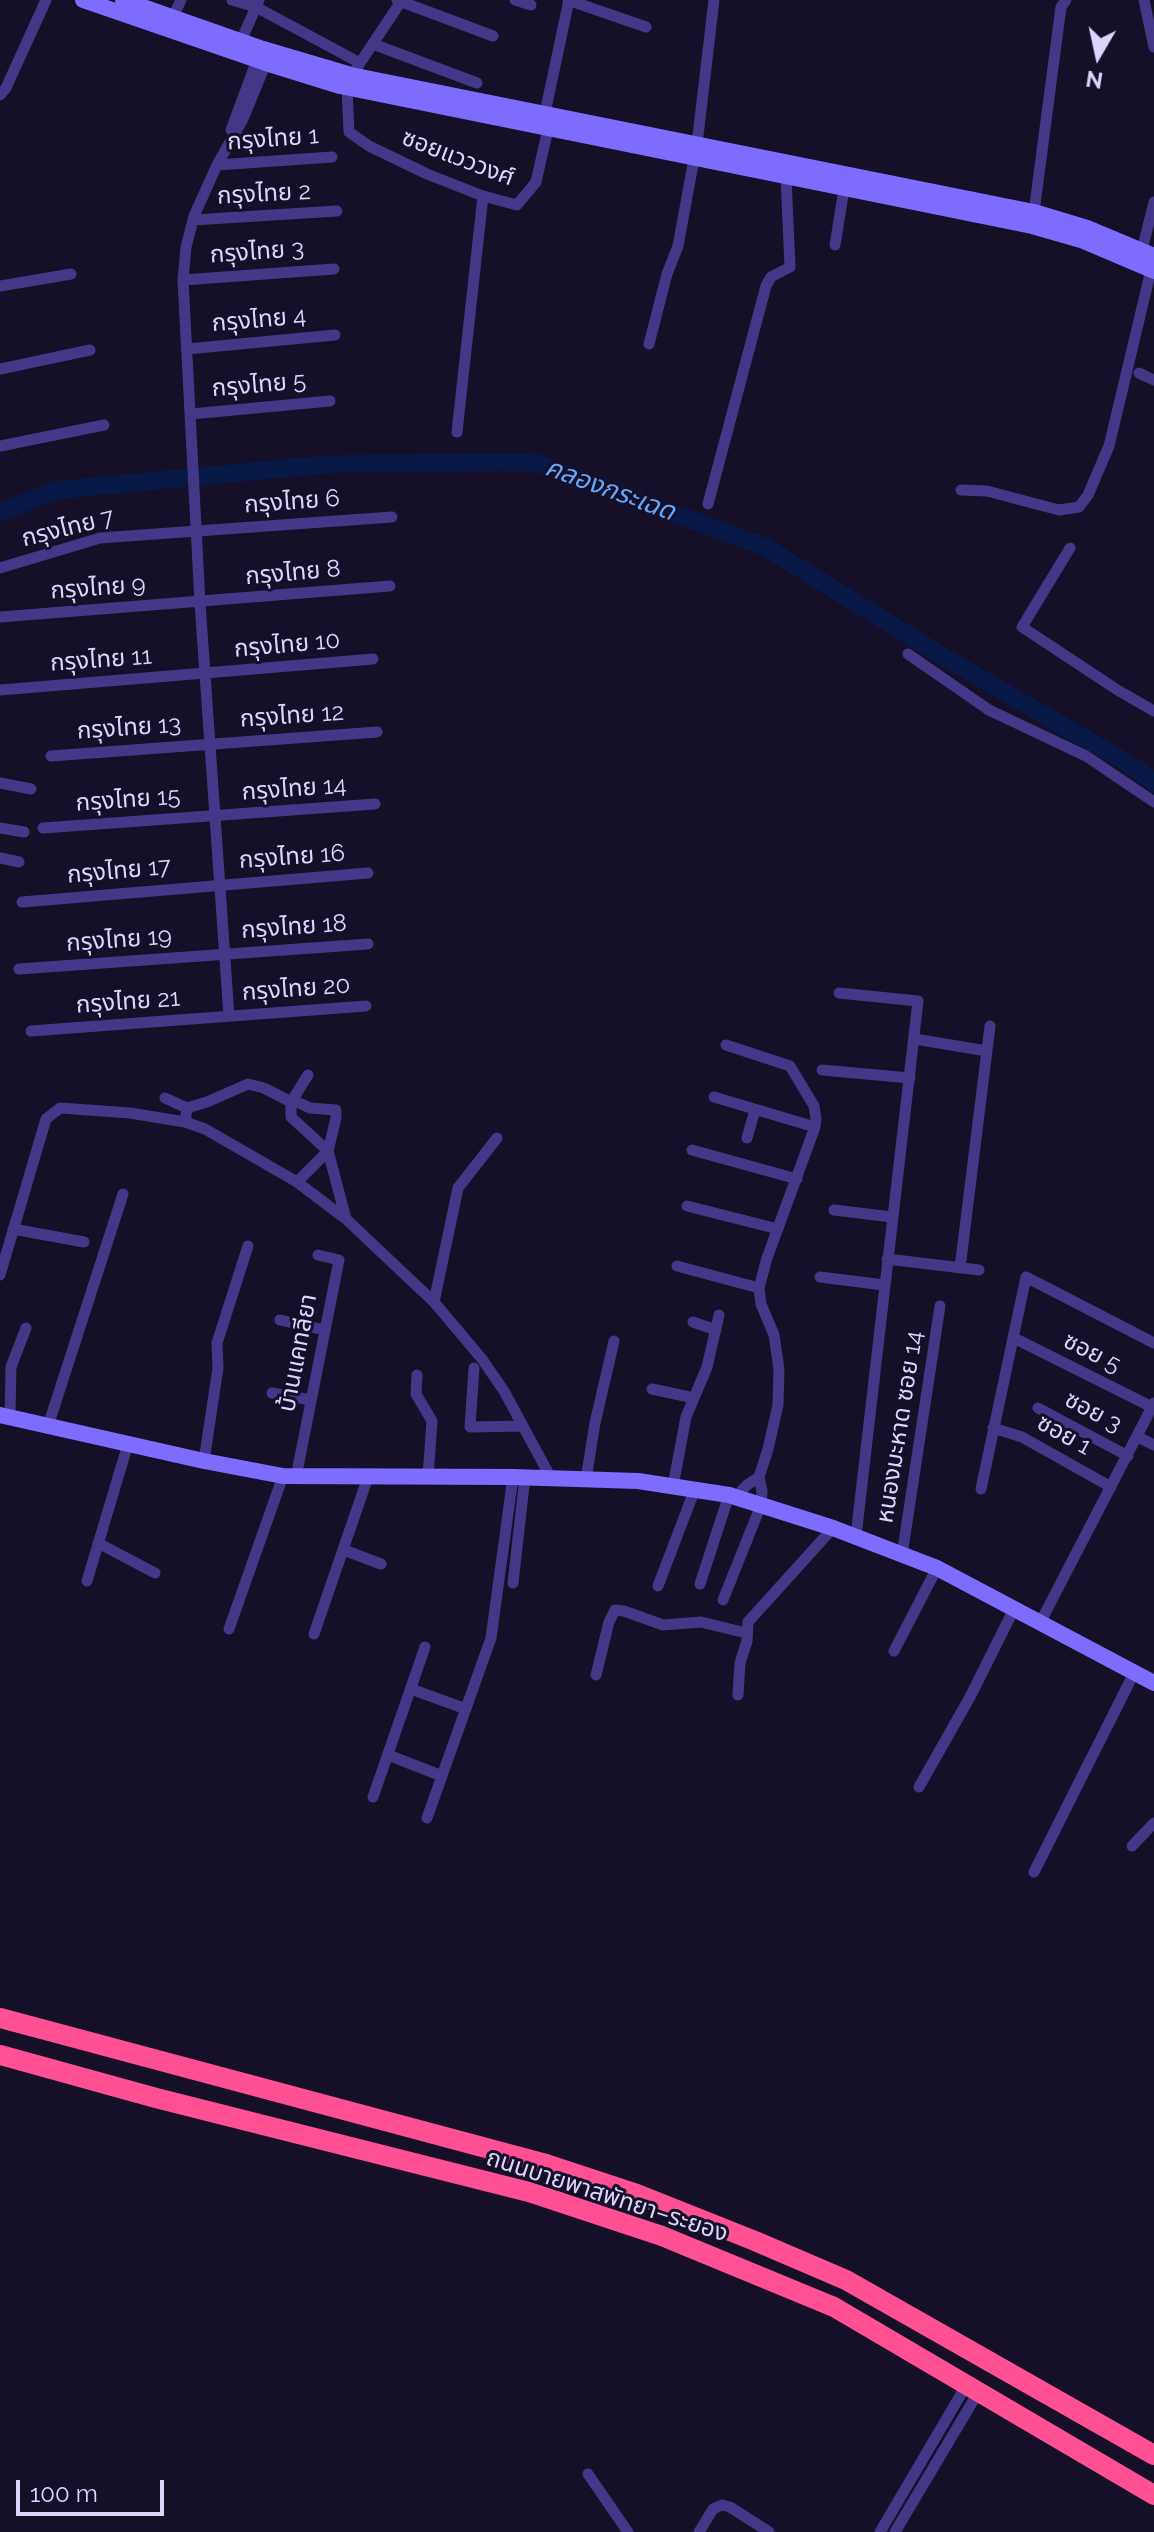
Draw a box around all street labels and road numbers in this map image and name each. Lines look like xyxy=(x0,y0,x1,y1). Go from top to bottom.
street label: กรุงไทย 1 xyxy=(226,121,320,157)
street label: ซอยแวววงศ์ xyxy=(398,123,518,193)
street label: กรุงไทย 2 xyxy=(216,177,312,211)
street label: กรุงไทย 3 xyxy=(209,234,305,270)
street label: กรุงไทย 4 xyxy=(211,302,307,338)
street label: กรุงไทย 5 xyxy=(211,367,307,403)
street label: กรุงไทย 6 xyxy=(243,484,341,520)
street label: กรุงไทย 7 xyxy=(19,503,117,553)
street label: กรุงไทย 8 xyxy=(244,554,342,592)
street label: กรุงไทย 9 xyxy=(49,570,147,606)
street label: กรุงไทย 10 xyxy=(233,626,341,664)
street label: กรุงไทย 11 xyxy=(49,642,153,678)
street label: กรุงไทย 12 xyxy=(239,698,345,734)
street label: กรุงไทย 13 xyxy=(76,710,182,746)
street label: กรุงไทย 14 xyxy=(241,771,347,807)
street label: กรุงไทย 15 xyxy=(75,782,181,818)
street label: กรุงไทย 16 xyxy=(238,839,346,875)
street label: กรุงไทย 17 xyxy=(66,852,172,890)
street label: กรุงไทย 18 xyxy=(240,909,348,945)
street label: กรุงไทย 19 xyxy=(65,922,173,958)
street label: กรุงไทย 20 xyxy=(241,971,351,1007)
street label: กรุงไทย 21 xyxy=(75,984,181,1020)
street label: บ้านแคทลียา xyxy=(272,1292,324,1414)
street label: ซอย 5 xyxy=(1058,1326,1126,1380)
street label: หนองมะหาด ซอย 14 xyxy=(871,1329,929,1525)
street label: ซอย 3 xyxy=(1060,1385,1126,1439)
street label: ซอย 1 xyxy=(1032,1408,1096,1462)
street label: ถนนบายพาสพัทยา–ระยอง xyxy=(483,2143,731,2249)

